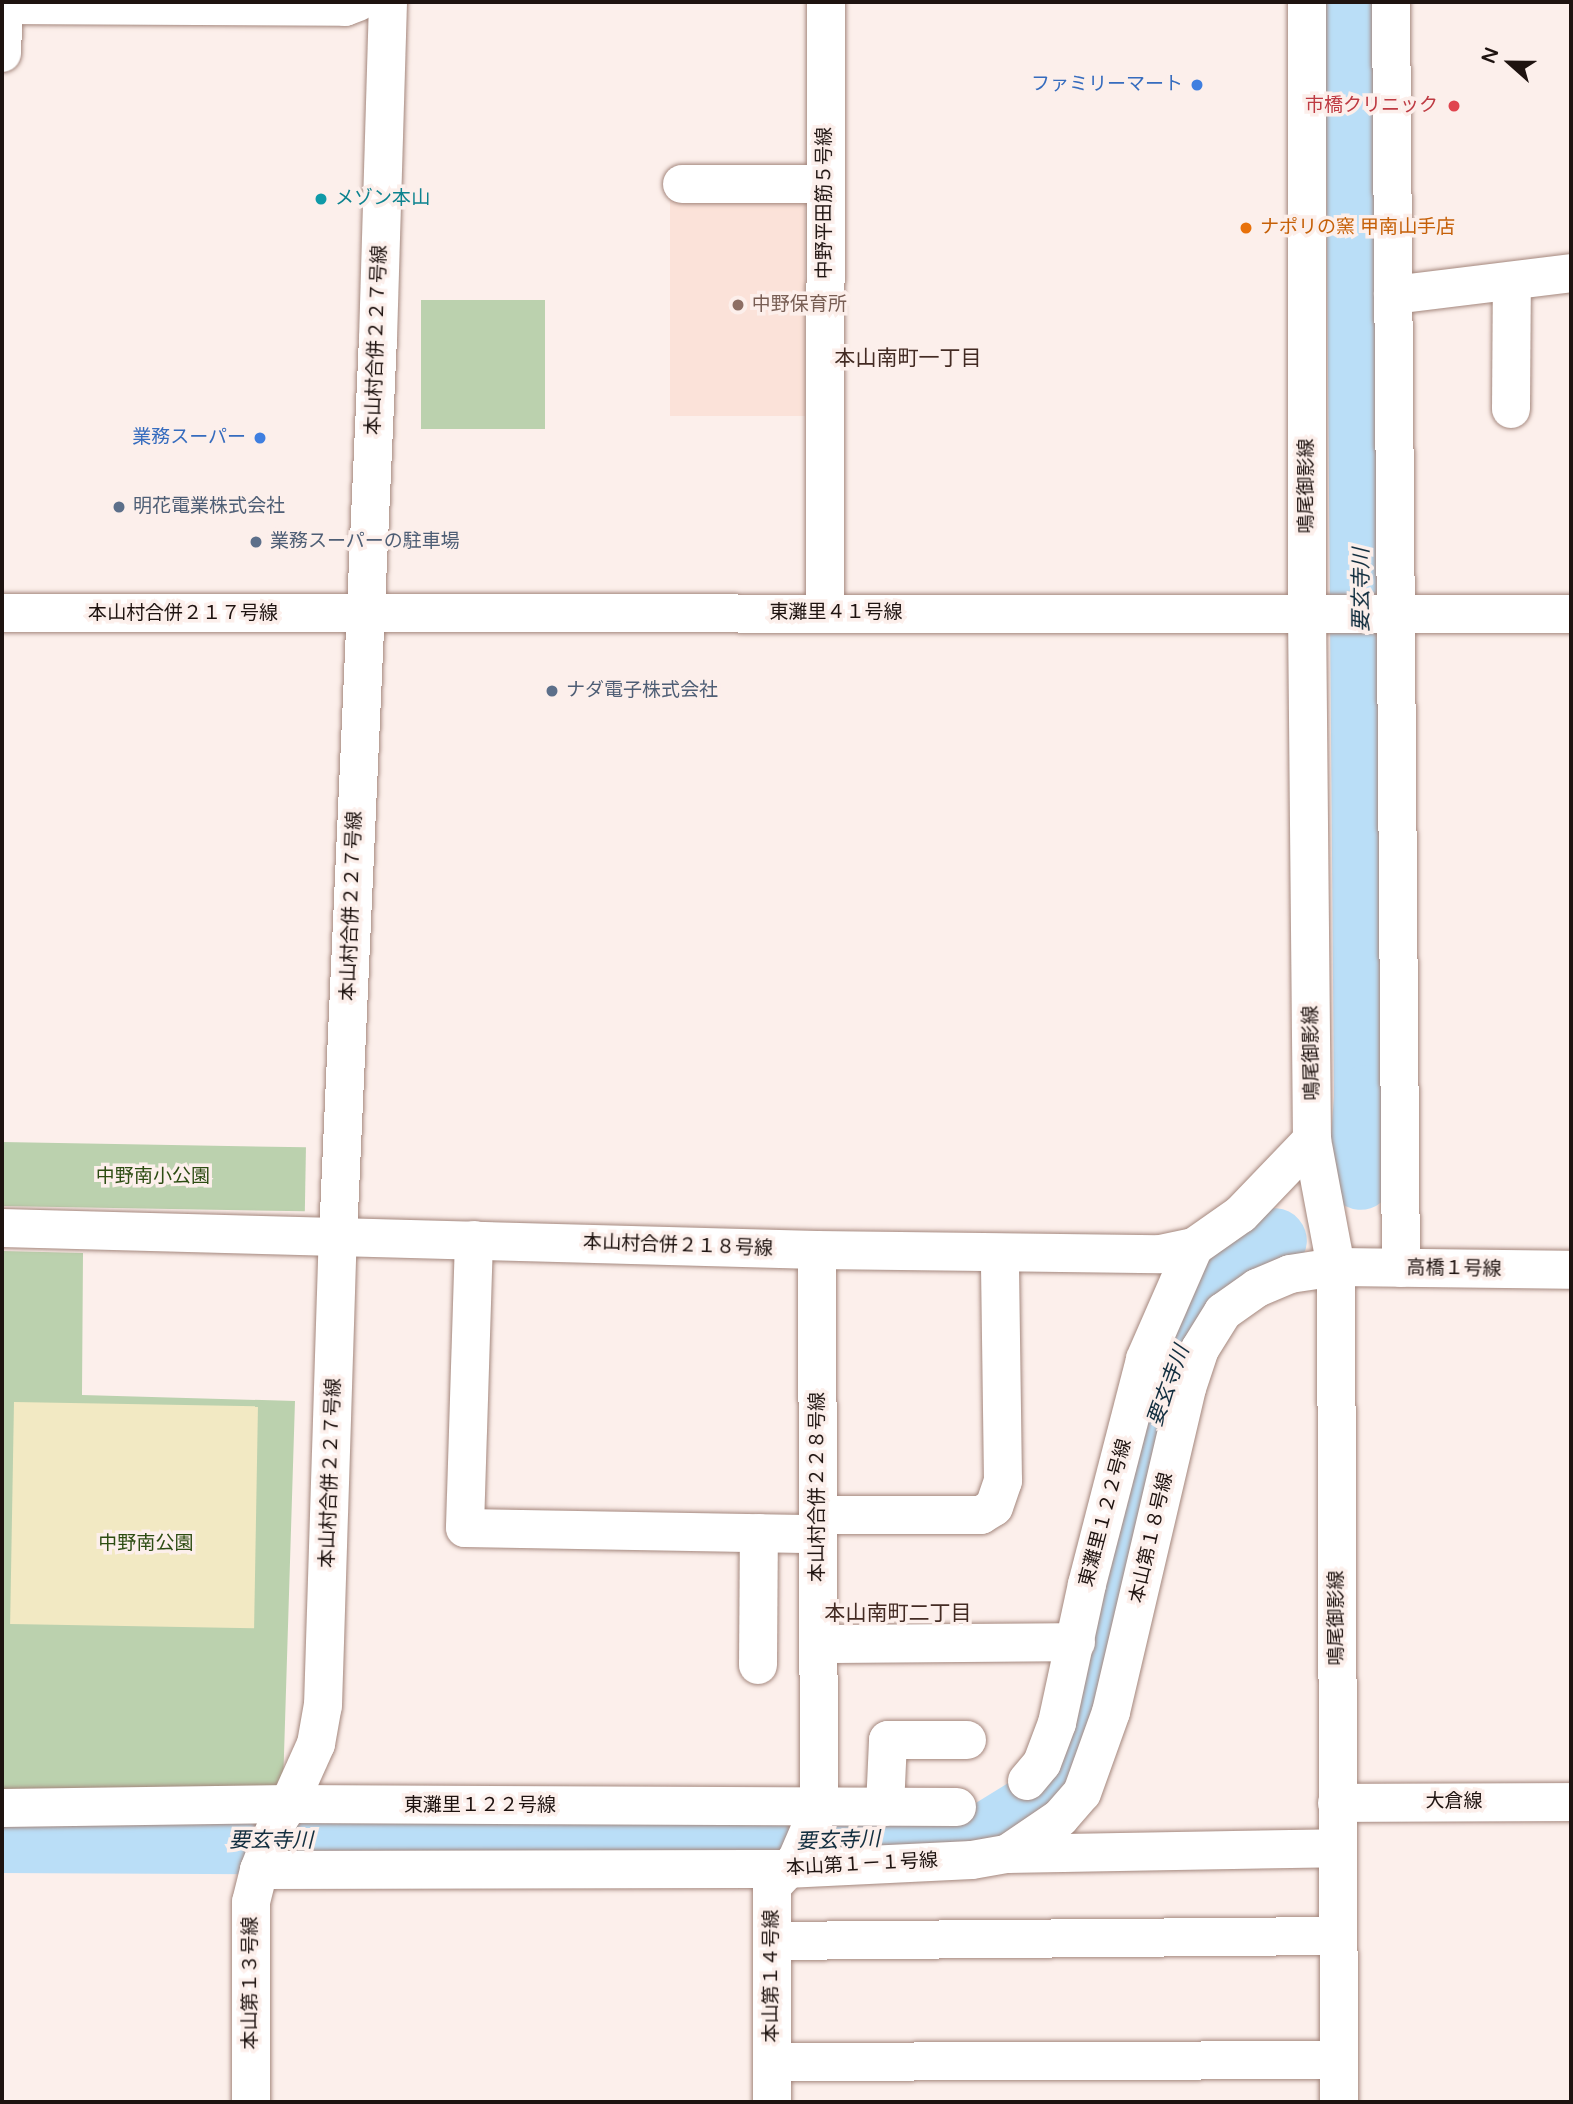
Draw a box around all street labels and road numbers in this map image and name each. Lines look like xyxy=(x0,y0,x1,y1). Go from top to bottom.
street label: 中野平田筋５号線 xyxy=(814,127,836,279)
street label: 本山村合併２２７号線 xyxy=(362,245,392,435)
street label: 鳴尾御影線 xyxy=(1296,439,1318,533)
street label: 東灘里４１号線 xyxy=(770,602,902,624)
street label: 本山村合併２１７号線 xyxy=(88,603,278,625)
street label: 本山村合併２２７号線 xyxy=(337,811,367,1001)
street label: 鳴尾御影線 xyxy=(1300,1005,1324,1101)
street label: 本山村合併２１８号線 xyxy=(583,1231,773,1261)
street label: 高橋１号線 xyxy=(1406,1257,1502,1281)
street label: 本山村合併２２７号線 xyxy=(316,1378,346,1568)
street label: 本山村合併２２８号線 xyxy=(807,1392,829,1582)
street label: 東灘里１２２号線 xyxy=(1075,1437,1137,1589)
street label: 本山第１８号線 xyxy=(1126,1471,1178,1605)
street label: 鳴尾御影線 xyxy=(1326,1571,1348,1665)
street label: 大倉線 xyxy=(1426,1791,1482,1813)
street label: 東灘里１２２号線 xyxy=(404,1795,556,1817)
street label: 本山第１－１号線 xyxy=(786,1850,938,1880)
street label: 本山第１４号線 xyxy=(761,1910,783,2042)
street label: 本山第１３号線 xyxy=(240,1917,262,2049)

